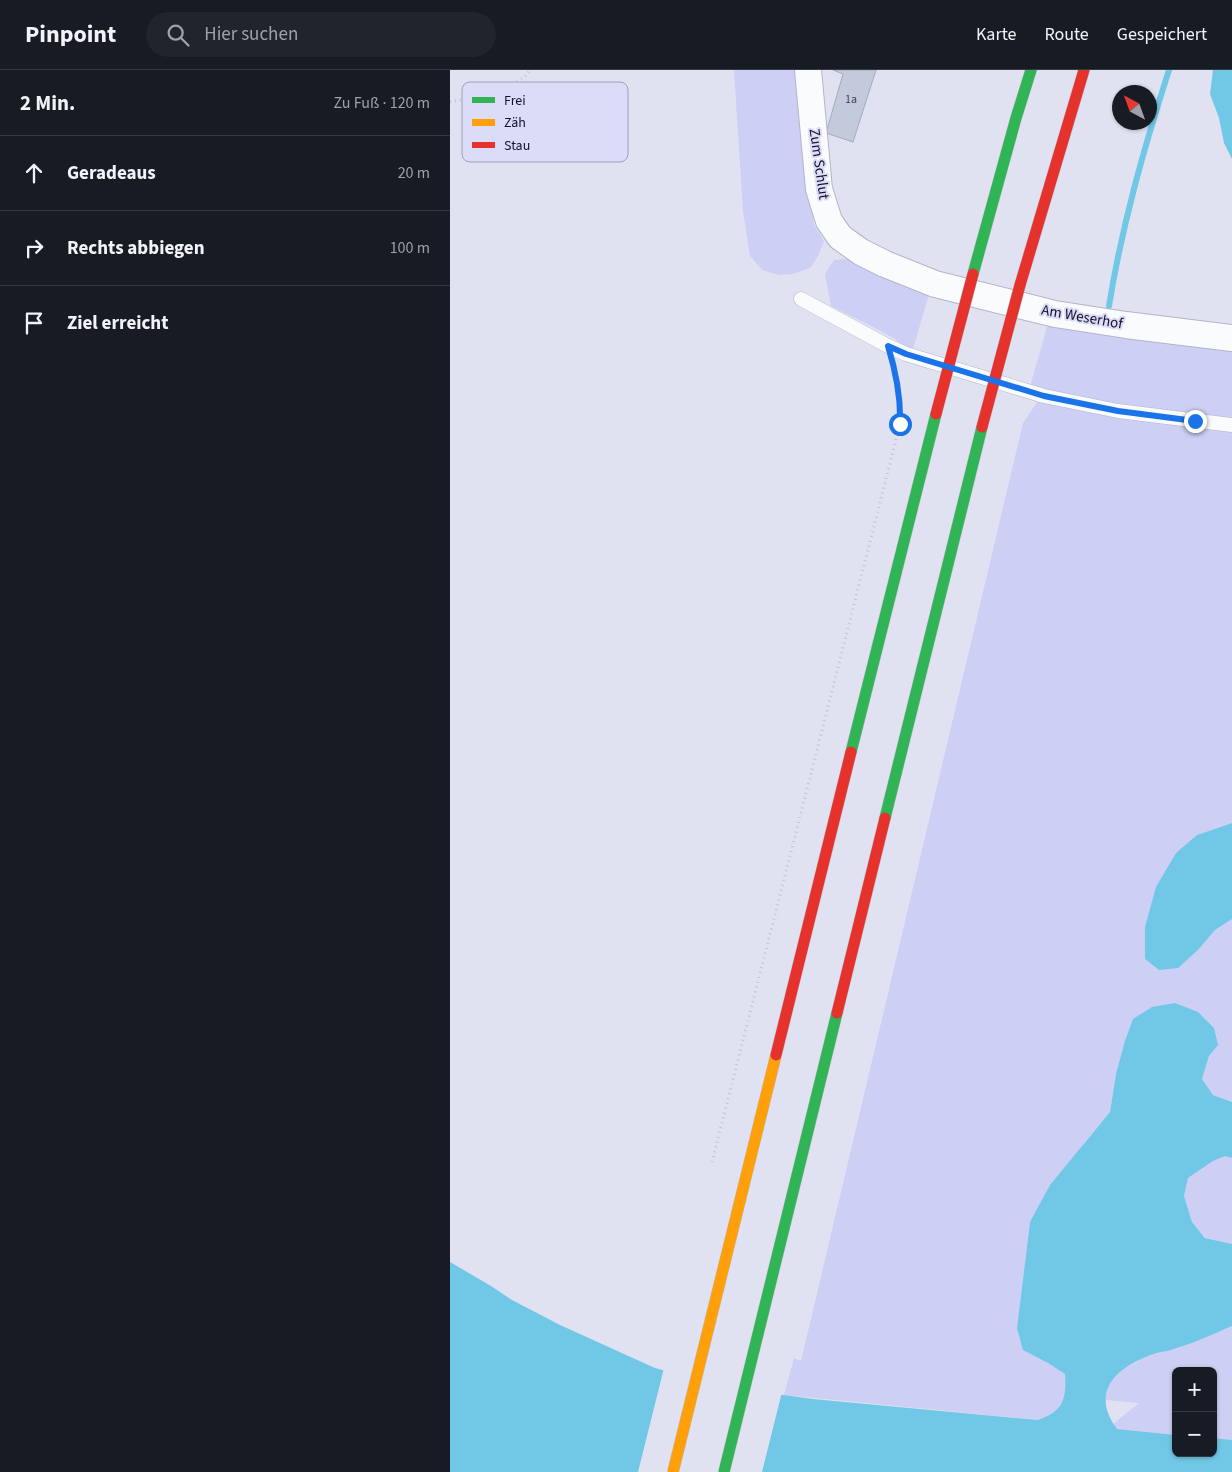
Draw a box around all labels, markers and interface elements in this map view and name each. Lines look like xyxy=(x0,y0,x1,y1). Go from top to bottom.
search box xyxy=(146,12,496,57)
text: Pinpoint xyxy=(25,17,116,52)
icon: search xyxy=(164,21,192,49)
text: Hier suchen xyxy=(204,21,298,48)
text: Karte xyxy=(976,22,1016,47)
text: Route xyxy=(1044,22,1089,47)
text: Gespeichert xyxy=(1117,22,1207,47)
legend xyxy=(462,82,628,162)
north arrow xyxy=(1112,85,1157,130)
text: 2 Min. xyxy=(20,88,75,118)
text: Frei xyxy=(504,91,526,111)
house number: 1a xyxy=(845,91,857,108)
text: Zu Fuß · 120 m xyxy=(334,92,430,114)
text: Zäh xyxy=(504,113,526,133)
street label: Zum Schlut xyxy=(804,127,834,201)
text: Stau xyxy=(504,136,530,156)
icon: ahead xyxy=(20,159,48,187)
text: Geradeaus xyxy=(67,160,156,187)
text: 20 m xyxy=(398,162,430,184)
icon: right xyxy=(20,234,48,262)
text: Rechts abbiegen xyxy=(67,235,205,262)
text: 100 m xyxy=(390,237,430,259)
street label: Am Weserhof xyxy=(1040,300,1125,335)
icon: arrive xyxy=(20,309,48,337)
text: Ziel erreicht xyxy=(67,310,168,337)
route end xyxy=(1184,410,1207,433)
route start xyxy=(889,413,912,436)
map controls xyxy=(1172,1367,1217,1457)
button: + xyxy=(1172,1367,1217,1412)
button: − xyxy=(1172,1412,1217,1457)

